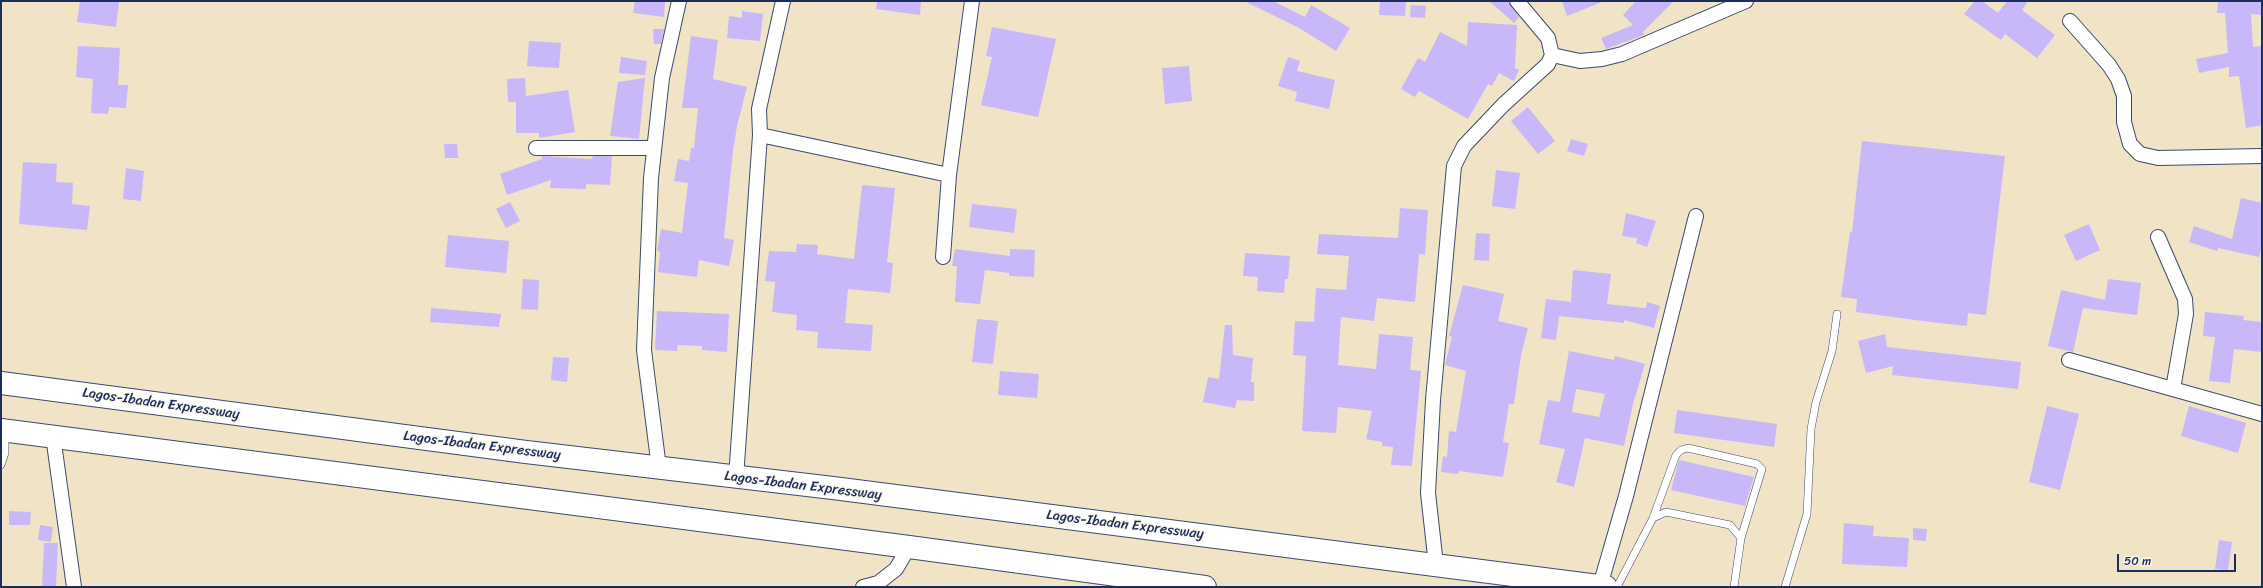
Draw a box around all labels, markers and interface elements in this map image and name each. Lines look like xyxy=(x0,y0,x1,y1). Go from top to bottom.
street label: Lagos-Ibadan Expressway xyxy=(81,385,241,423)
street label: Lagos-Ibadan Expressway xyxy=(402,428,562,464)
street label: Lagos-Ibadan Expressway xyxy=(723,468,883,504)
street label: Lagos-Ibadan Expressway xyxy=(1045,507,1205,543)
scale bar xyxy=(2119,546,2238,572)
text: 50 m xyxy=(2124,550,2151,572)

